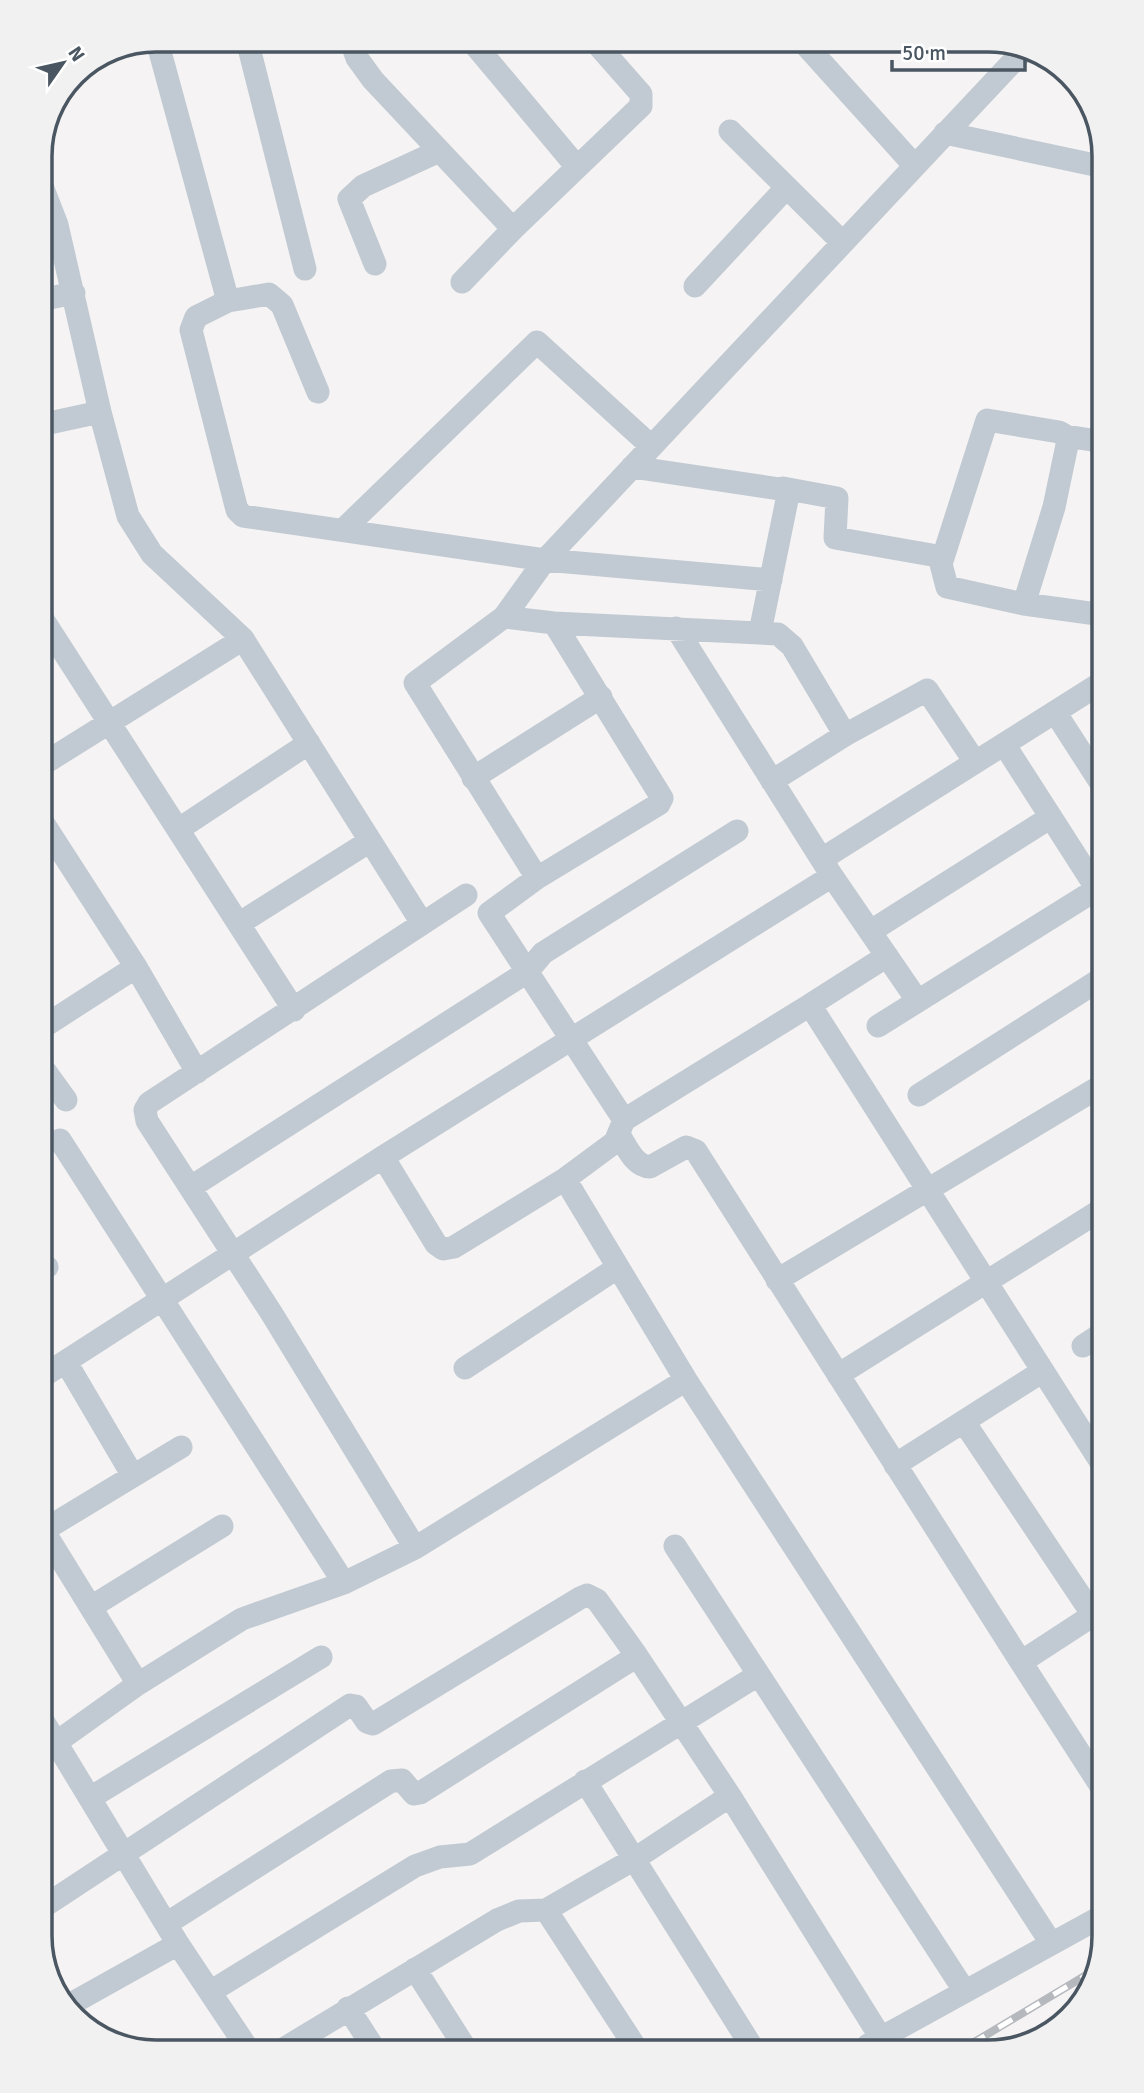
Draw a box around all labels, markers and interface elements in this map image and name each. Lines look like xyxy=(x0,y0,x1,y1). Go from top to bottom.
north arrow xyxy=(28,28,98,98)
scale bar xyxy=(892,28,1025,72)
text: 50 m xyxy=(902,40,946,66)
text: N xyxy=(63,42,90,66)

